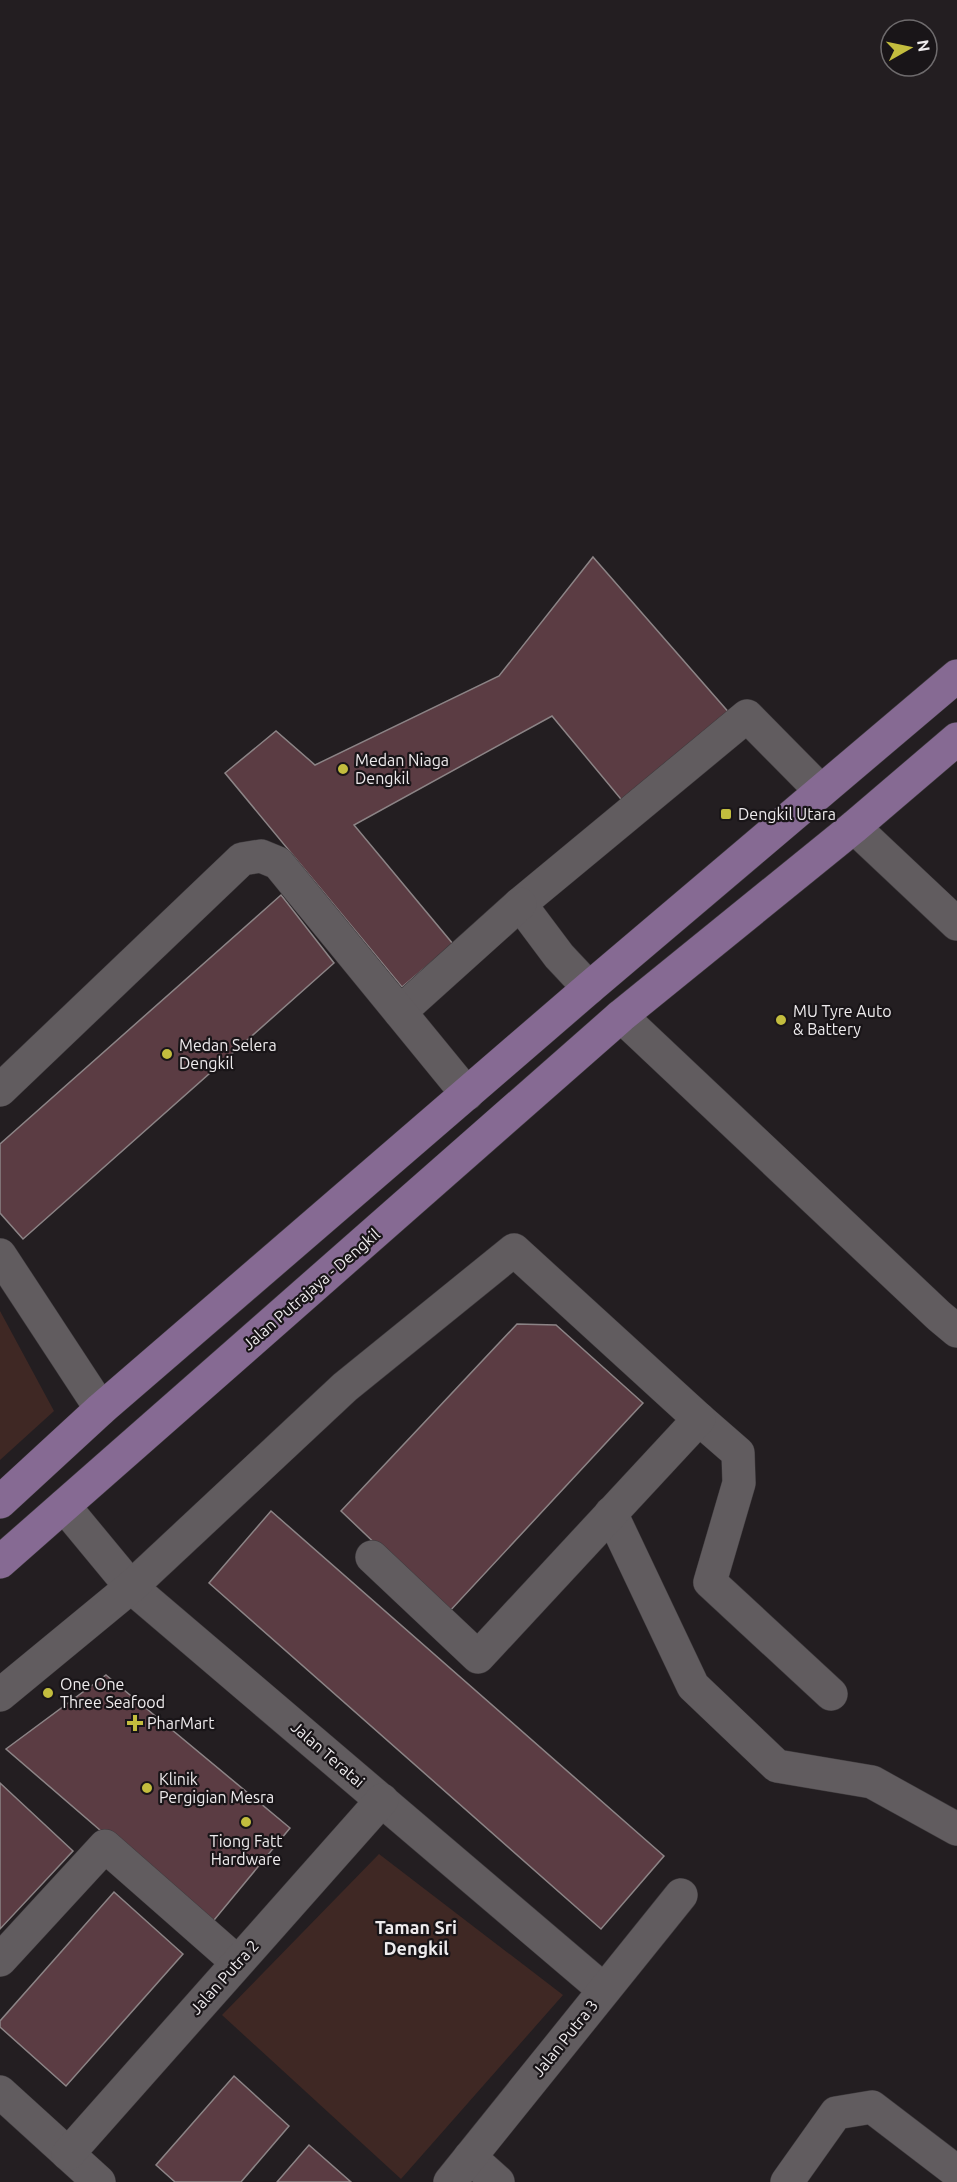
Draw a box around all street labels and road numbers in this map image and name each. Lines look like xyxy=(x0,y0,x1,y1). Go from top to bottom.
street label: Jalan Putrajaya - Dengkil xyxy=(239,1225,383,1353)
street label: Jalan Teratai xyxy=(288,1717,368,1791)
street label: Jalan Putra 2 xyxy=(186,1936,262,2018)
street label: Jalan Putra 3 xyxy=(529,1996,601,2080)

